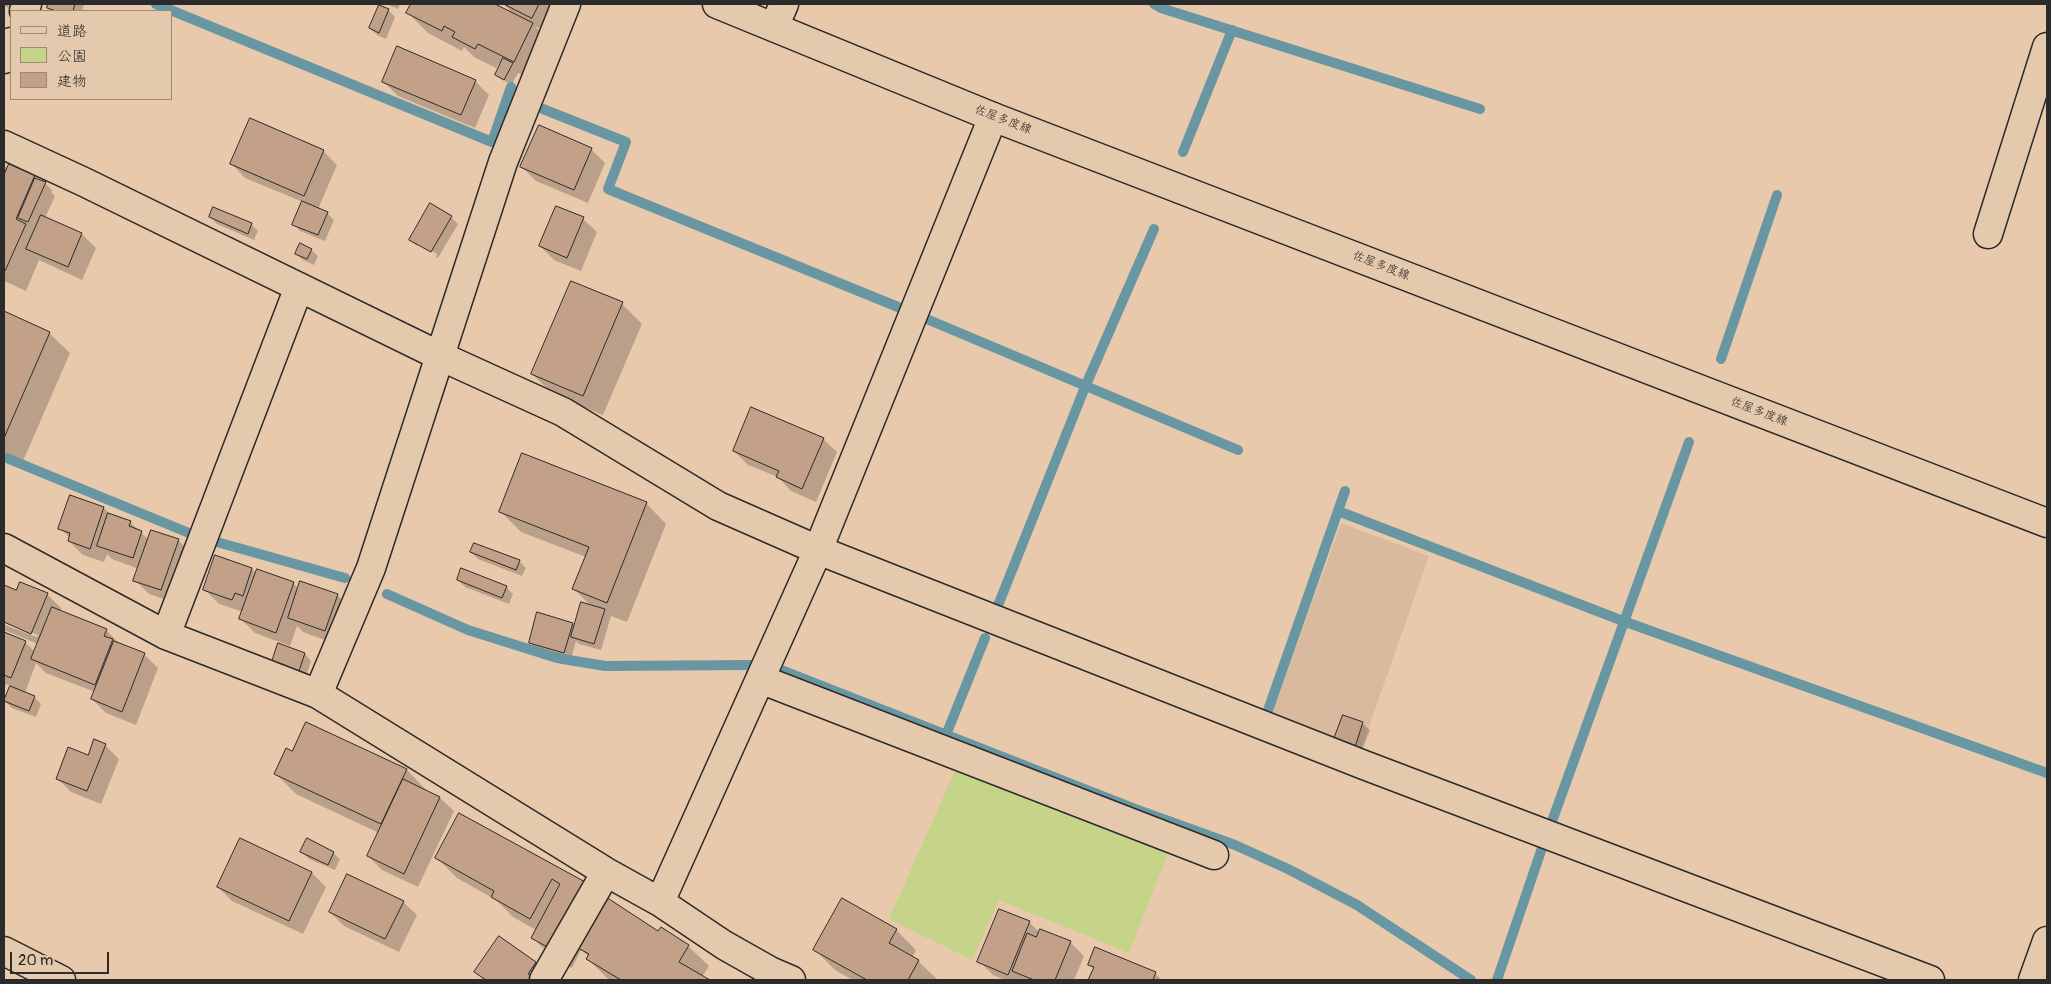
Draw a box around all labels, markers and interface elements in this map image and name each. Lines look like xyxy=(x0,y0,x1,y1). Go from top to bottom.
legend xyxy=(10,10,172,100)
text: 道路 xyxy=(57,22,87,41)
text: 公園 xyxy=(57,47,87,66)
text: 建物 xyxy=(57,72,87,91)
street label: 佐屋多度線 xyxy=(972,103,1034,137)
street label: 佐屋多度線 xyxy=(1350,249,1412,283)
street label: 佐屋多度線 xyxy=(1728,395,1790,429)
scale bar xyxy=(12,942,111,974)
text: 20 m xyxy=(18,951,53,970)

